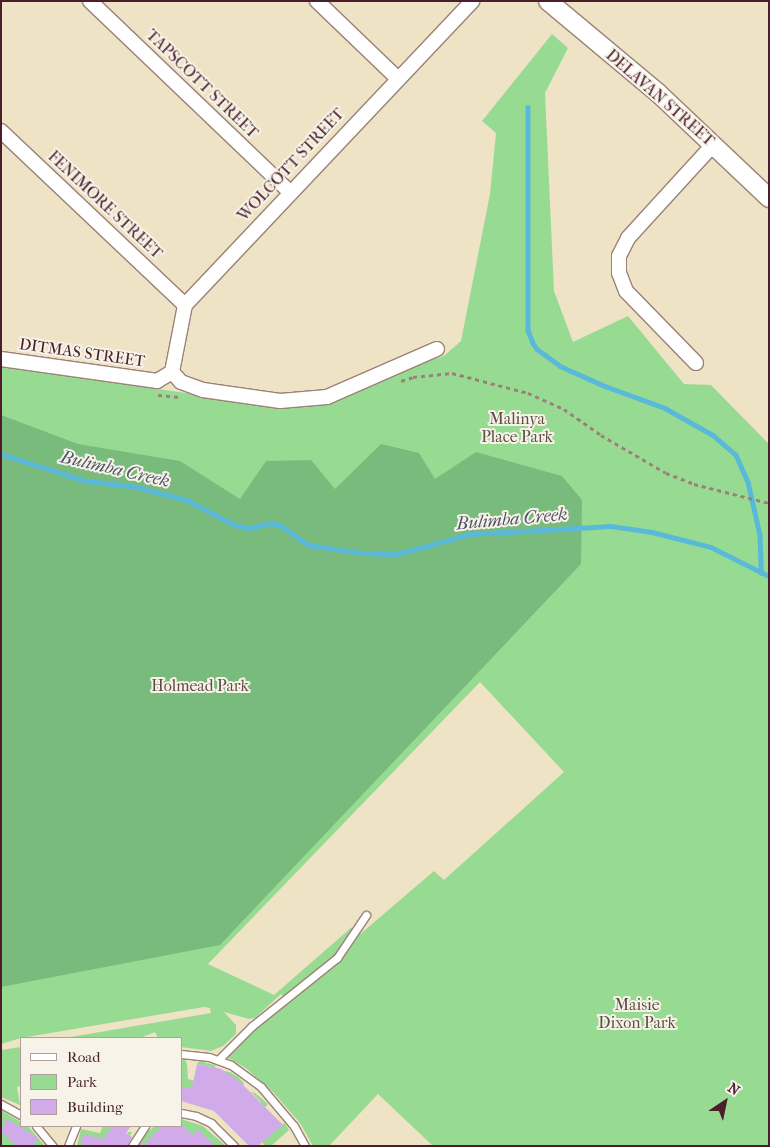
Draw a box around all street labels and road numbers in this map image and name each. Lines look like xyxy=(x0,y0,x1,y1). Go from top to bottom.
street label: TAPSCOTT STREET xyxy=(142,26,262,142)
street label: DELAVAN STREET xyxy=(602,46,718,150)
street label: WOLCOTT STREET xyxy=(234,105,348,225)
street label: FENIMORE STREET xyxy=(44,147,166,263)
street label: DITMAS STREET xyxy=(18,335,146,371)

